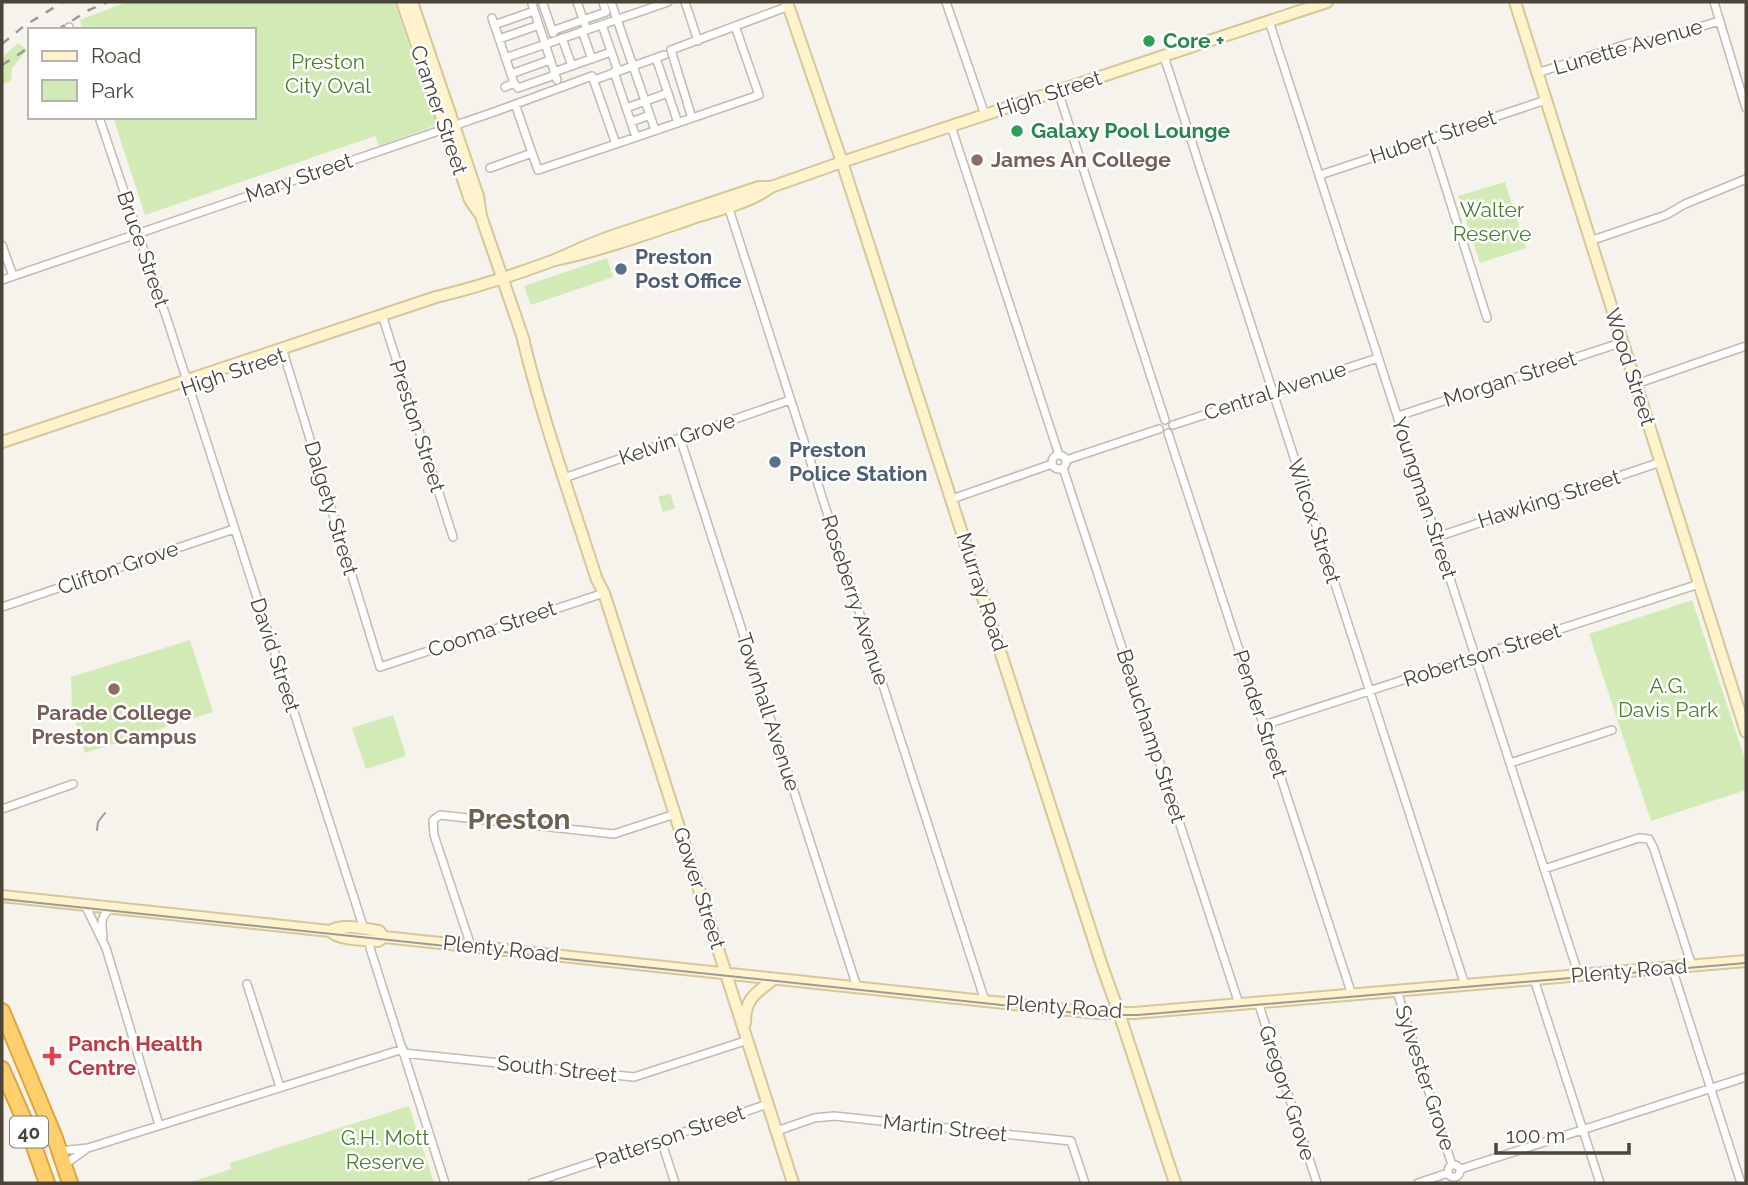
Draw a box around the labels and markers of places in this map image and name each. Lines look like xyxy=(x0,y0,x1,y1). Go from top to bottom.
place label: Core + xyxy=(1163,28,1225,53)
marker: Core + xyxy=(1141,33,1157,49)
place label: Galaxy Pool Lounge xyxy=(1031,118,1231,143)
marker: Galaxy Pool Lounge xyxy=(1009,123,1025,139)
place label: James An College xyxy=(991,147,1171,172)
marker: James An College xyxy=(969,152,985,168)
place label: Preston Post Office xyxy=(635,244,742,293)
marker: Preston Post Office xyxy=(613,261,629,277)
place label: Preston Police Station xyxy=(789,437,927,486)
marker: Preston Police Station xyxy=(767,454,783,470)
marker: Parade College Preston Campus xyxy=(106,681,122,697)
place label: Parade College Preston Campus xyxy=(31,700,197,749)
place label: Panch Health Centre xyxy=(68,1031,203,1080)
marker: Panch Health Centre xyxy=(42,1046,62,1066)

